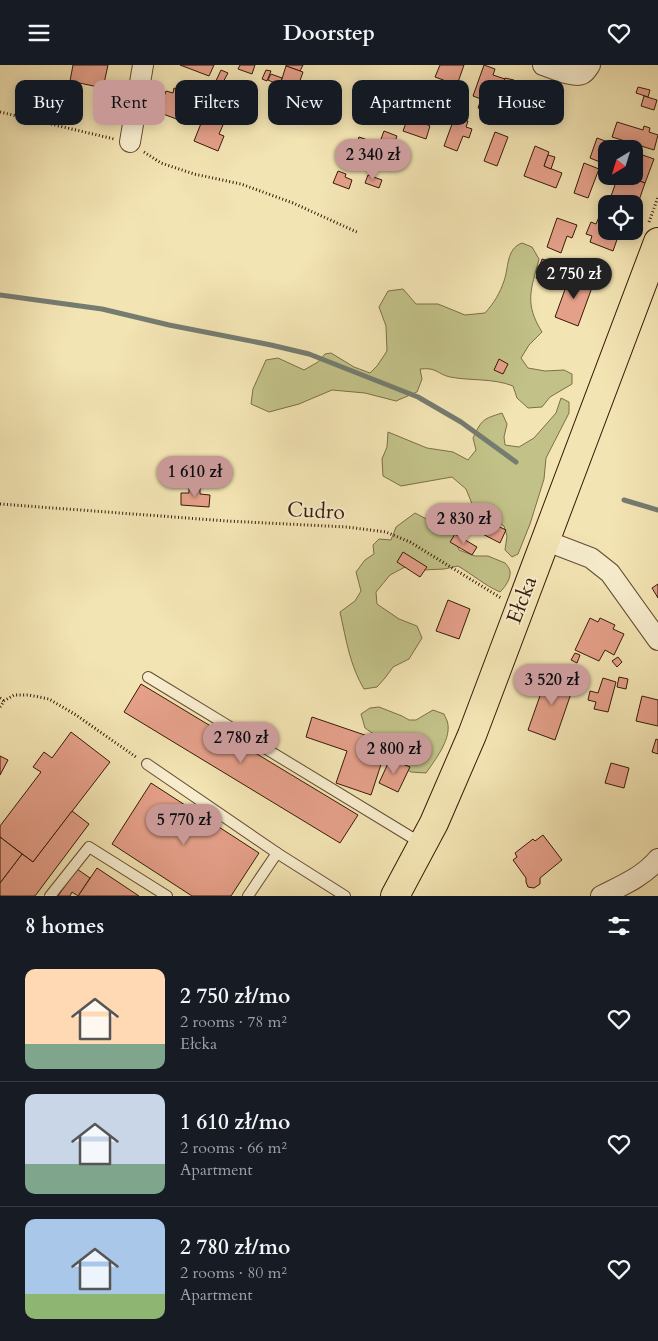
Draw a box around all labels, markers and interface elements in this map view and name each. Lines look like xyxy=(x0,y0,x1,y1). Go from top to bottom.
text: Doorstep xyxy=(283,18,375,48)
icon: menu xyxy=(25,19,53,47)
icon: heart xyxy=(605,19,633,47)
chip: Buy xyxy=(15,80,83,125)
chip: Rent xyxy=(93,80,165,125)
chip: Filters xyxy=(175,80,258,125)
chip: New xyxy=(268,80,342,125)
chip: Apartment xyxy=(352,80,469,125)
chip: House xyxy=(479,80,564,125)
pin: 2 340 zł xyxy=(321,139,425,181)
north arrow xyxy=(598,140,642,185)
map controls xyxy=(598,140,643,240)
text: 2 340 zł xyxy=(346,144,400,166)
button: locate xyxy=(598,195,643,240)
pin: 2 750 zł xyxy=(522,257,626,300)
text: 2 750 zł xyxy=(547,263,601,285)
pin: 1 610 zł xyxy=(143,455,247,498)
text: 1 610 zł xyxy=(168,461,222,483)
street label: Cudro xyxy=(286,495,346,527)
pin: 2 830 zł xyxy=(412,503,516,545)
text: 2 830 zł xyxy=(437,508,491,530)
street label: Ełcka xyxy=(500,572,544,628)
pin: 3 520 zł xyxy=(500,663,604,706)
text: 3 520 zł xyxy=(525,669,579,691)
pin: 2 780 zł xyxy=(189,721,293,764)
text: 2 780 zł xyxy=(214,727,268,749)
pin: 2 800 zł xyxy=(342,733,446,775)
text: 2 800 zł xyxy=(367,738,421,760)
pin: 5 770 zł xyxy=(132,803,236,846)
text: 5 770 zł xyxy=(157,809,211,831)
text: 8 homes xyxy=(25,912,104,941)
icon: filters xyxy=(605,912,633,940)
text: 2 750 zł/mo xyxy=(180,982,290,1011)
icon: home xyxy=(65,989,125,1049)
icon: heart xyxy=(605,1005,633,1033)
text: 2 rooms · 78 m² xyxy=(180,1011,287,1033)
text: Ełcka xyxy=(180,1033,217,1055)
text: 1 610 zł/mo xyxy=(180,1108,290,1137)
icon: home xyxy=(65,1114,125,1174)
icon: heart xyxy=(605,1130,633,1158)
text: 2 rooms · 66 m² xyxy=(180,1137,287,1159)
text: Apartment xyxy=(180,1159,253,1181)
text: 2 780 zł/mo xyxy=(180,1233,290,1262)
icon: home xyxy=(65,1239,125,1299)
icon: heart xyxy=(605,1255,633,1283)
text: 2 rooms · 80 m² xyxy=(180,1262,287,1284)
text: Apartment xyxy=(180,1284,253,1306)

